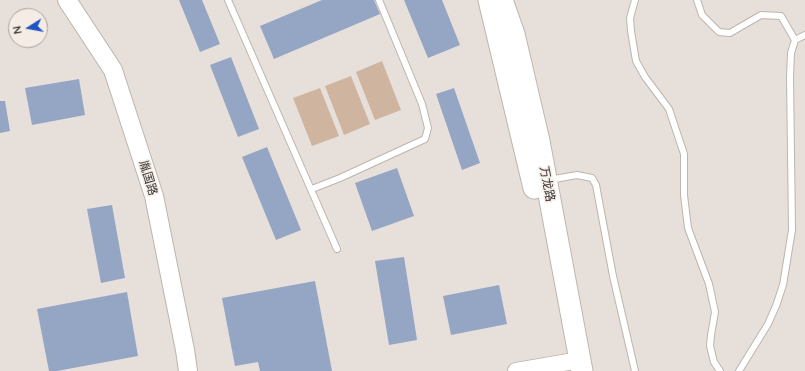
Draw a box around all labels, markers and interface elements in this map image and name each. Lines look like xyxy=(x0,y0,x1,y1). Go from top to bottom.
north arrow xyxy=(8,8,48,48)
text: N xyxy=(10,25,25,35)
street label: 胤国路 xyxy=(136,159,160,197)
street label: 万龙路 xyxy=(536,165,558,203)

